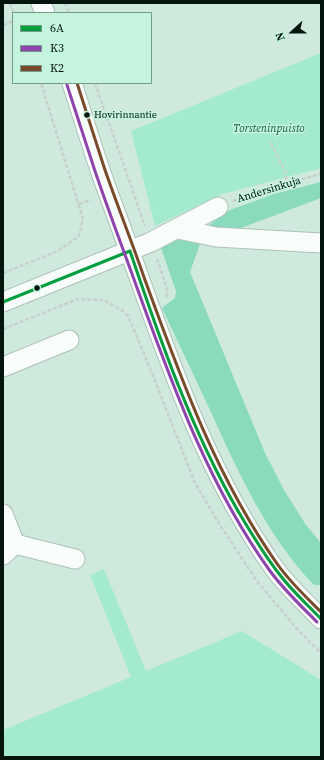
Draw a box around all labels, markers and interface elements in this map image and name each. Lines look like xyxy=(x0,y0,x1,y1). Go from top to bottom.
legend xyxy=(12,12,152,84)
north arrow xyxy=(272,12,312,52)
text: 6A xyxy=(50,20,64,36)
text: N xyxy=(272,30,289,43)
text: K3 xyxy=(50,40,64,56)
text: K2 xyxy=(50,60,64,76)
place label: Hovirinnantie xyxy=(94,109,157,121)
marker: Hovirinnantie xyxy=(82,110,92,120)
park label: Torsteninpuisto xyxy=(233,122,305,136)
street label: Andersinkuja xyxy=(235,174,303,206)
unlabelled marker xyxy=(32,283,42,293)

